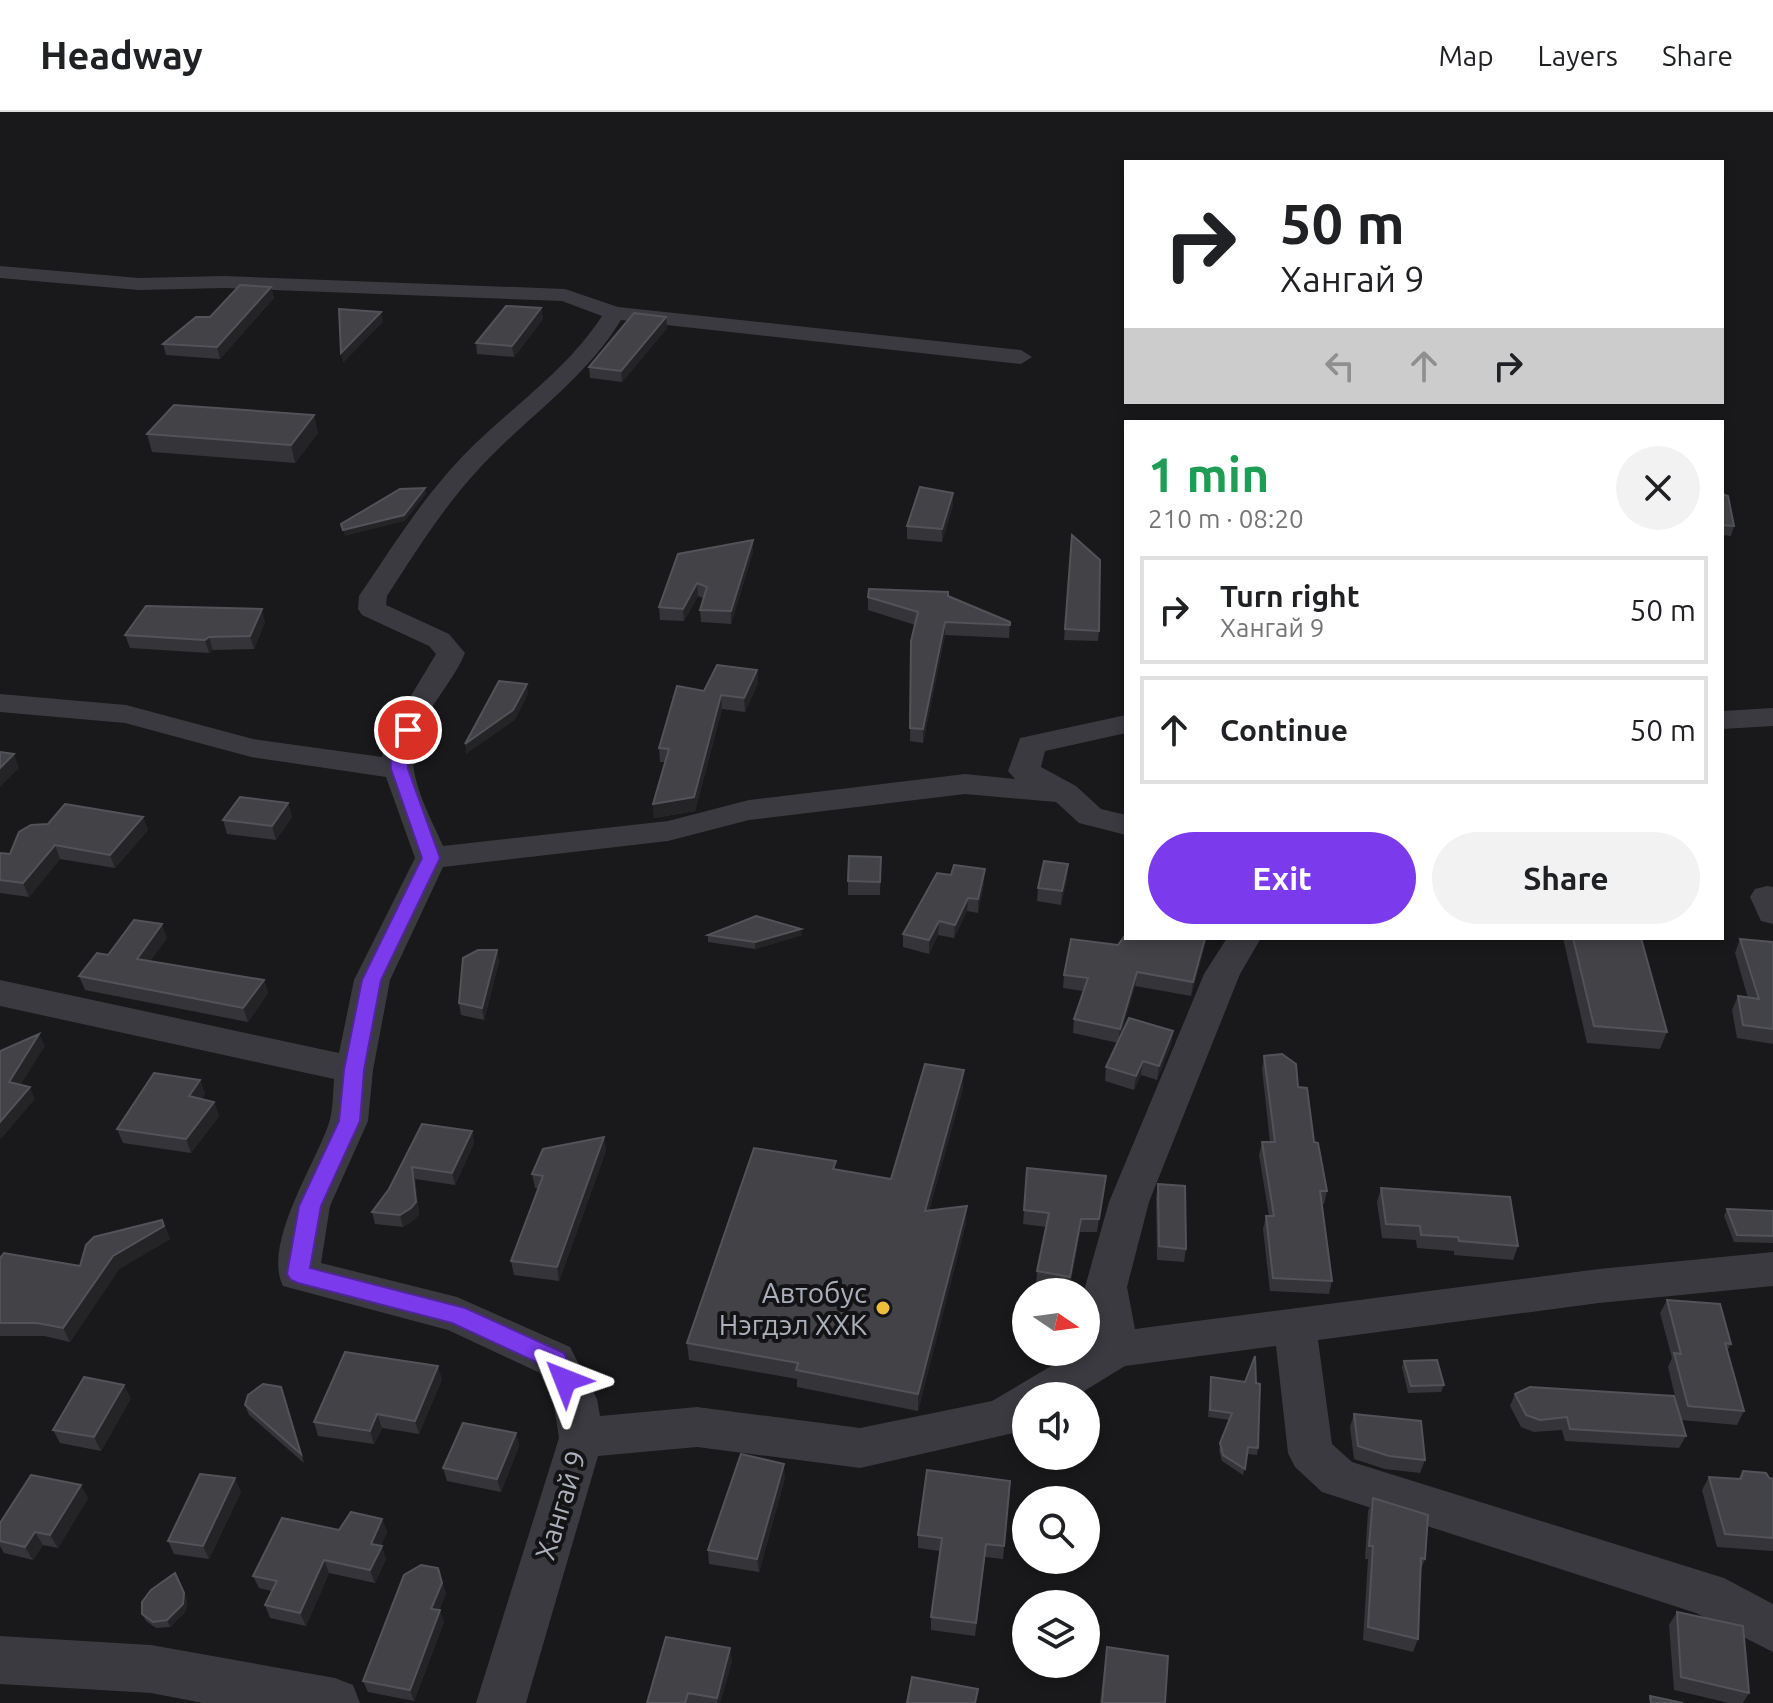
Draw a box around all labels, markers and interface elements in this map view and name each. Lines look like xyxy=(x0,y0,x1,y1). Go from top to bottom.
text: Headway xyxy=(40,34,203,76)
text: Map xyxy=(1438,40,1494,71)
text: Layers xyxy=(1538,40,1618,71)
text: Share xyxy=(1662,40,1733,71)
icon: right xyxy=(1148,192,1252,296)
text: 50 m xyxy=(1280,192,1405,255)
text: Хангай 9 xyxy=(1280,258,1425,299)
icon: left xyxy=(1318,344,1362,388)
icon: ahead xyxy=(1402,344,1446,388)
icon: right xyxy=(1486,344,1530,388)
button: close xyxy=(1616,446,1700,530)
text: 1 min xyxy=(1148,447,1269,501)
text: 210 m · 08:20 xyxy=(1148,504,1304,533)
text: Turn right xyxy=(1220,579,1360,613)
icon: right xyxy=(1152,588,1196,632)
text: 50 m xyxy=(1629,593,1696,627)
text: Хангай 9 xyxy=(1220,613,1324,642)
pin xyxy=(374,696,442,764)
icon: arrive xyxy=(386,708,430,752)
icon: ahead xyxy=(1152,708,1196,752)
text: Continue xyxy=(1220,713,1348,747)
text: 50 m xyxy=(1629,713,1696,747)
button: Exit xyxy=(1148,832,1416,924)
button: Share xyxy=(1432,832,1700,924)
place label: Автобус Нэгдэл ХХК xyxy=(719,1277,867,1340)
north arrow xyxy=(1012,1278,1100,1366)
map controls xyxy=(1012,1278,1100,1678)
marker: Автобус Нэгдэл ХХК xyxy=(874,1299,892,1317)
position arrow xyxy=(523,1338,607,1422)
button: sound xyxy=(1012,1382,1100,1470)
street label: Хангай 9 xyxy=(529,1447,591,1563)
button: search xyxy=(1012,1486,1100,1574)
button: layers xyxy=(1012,1590,1100,1678)

